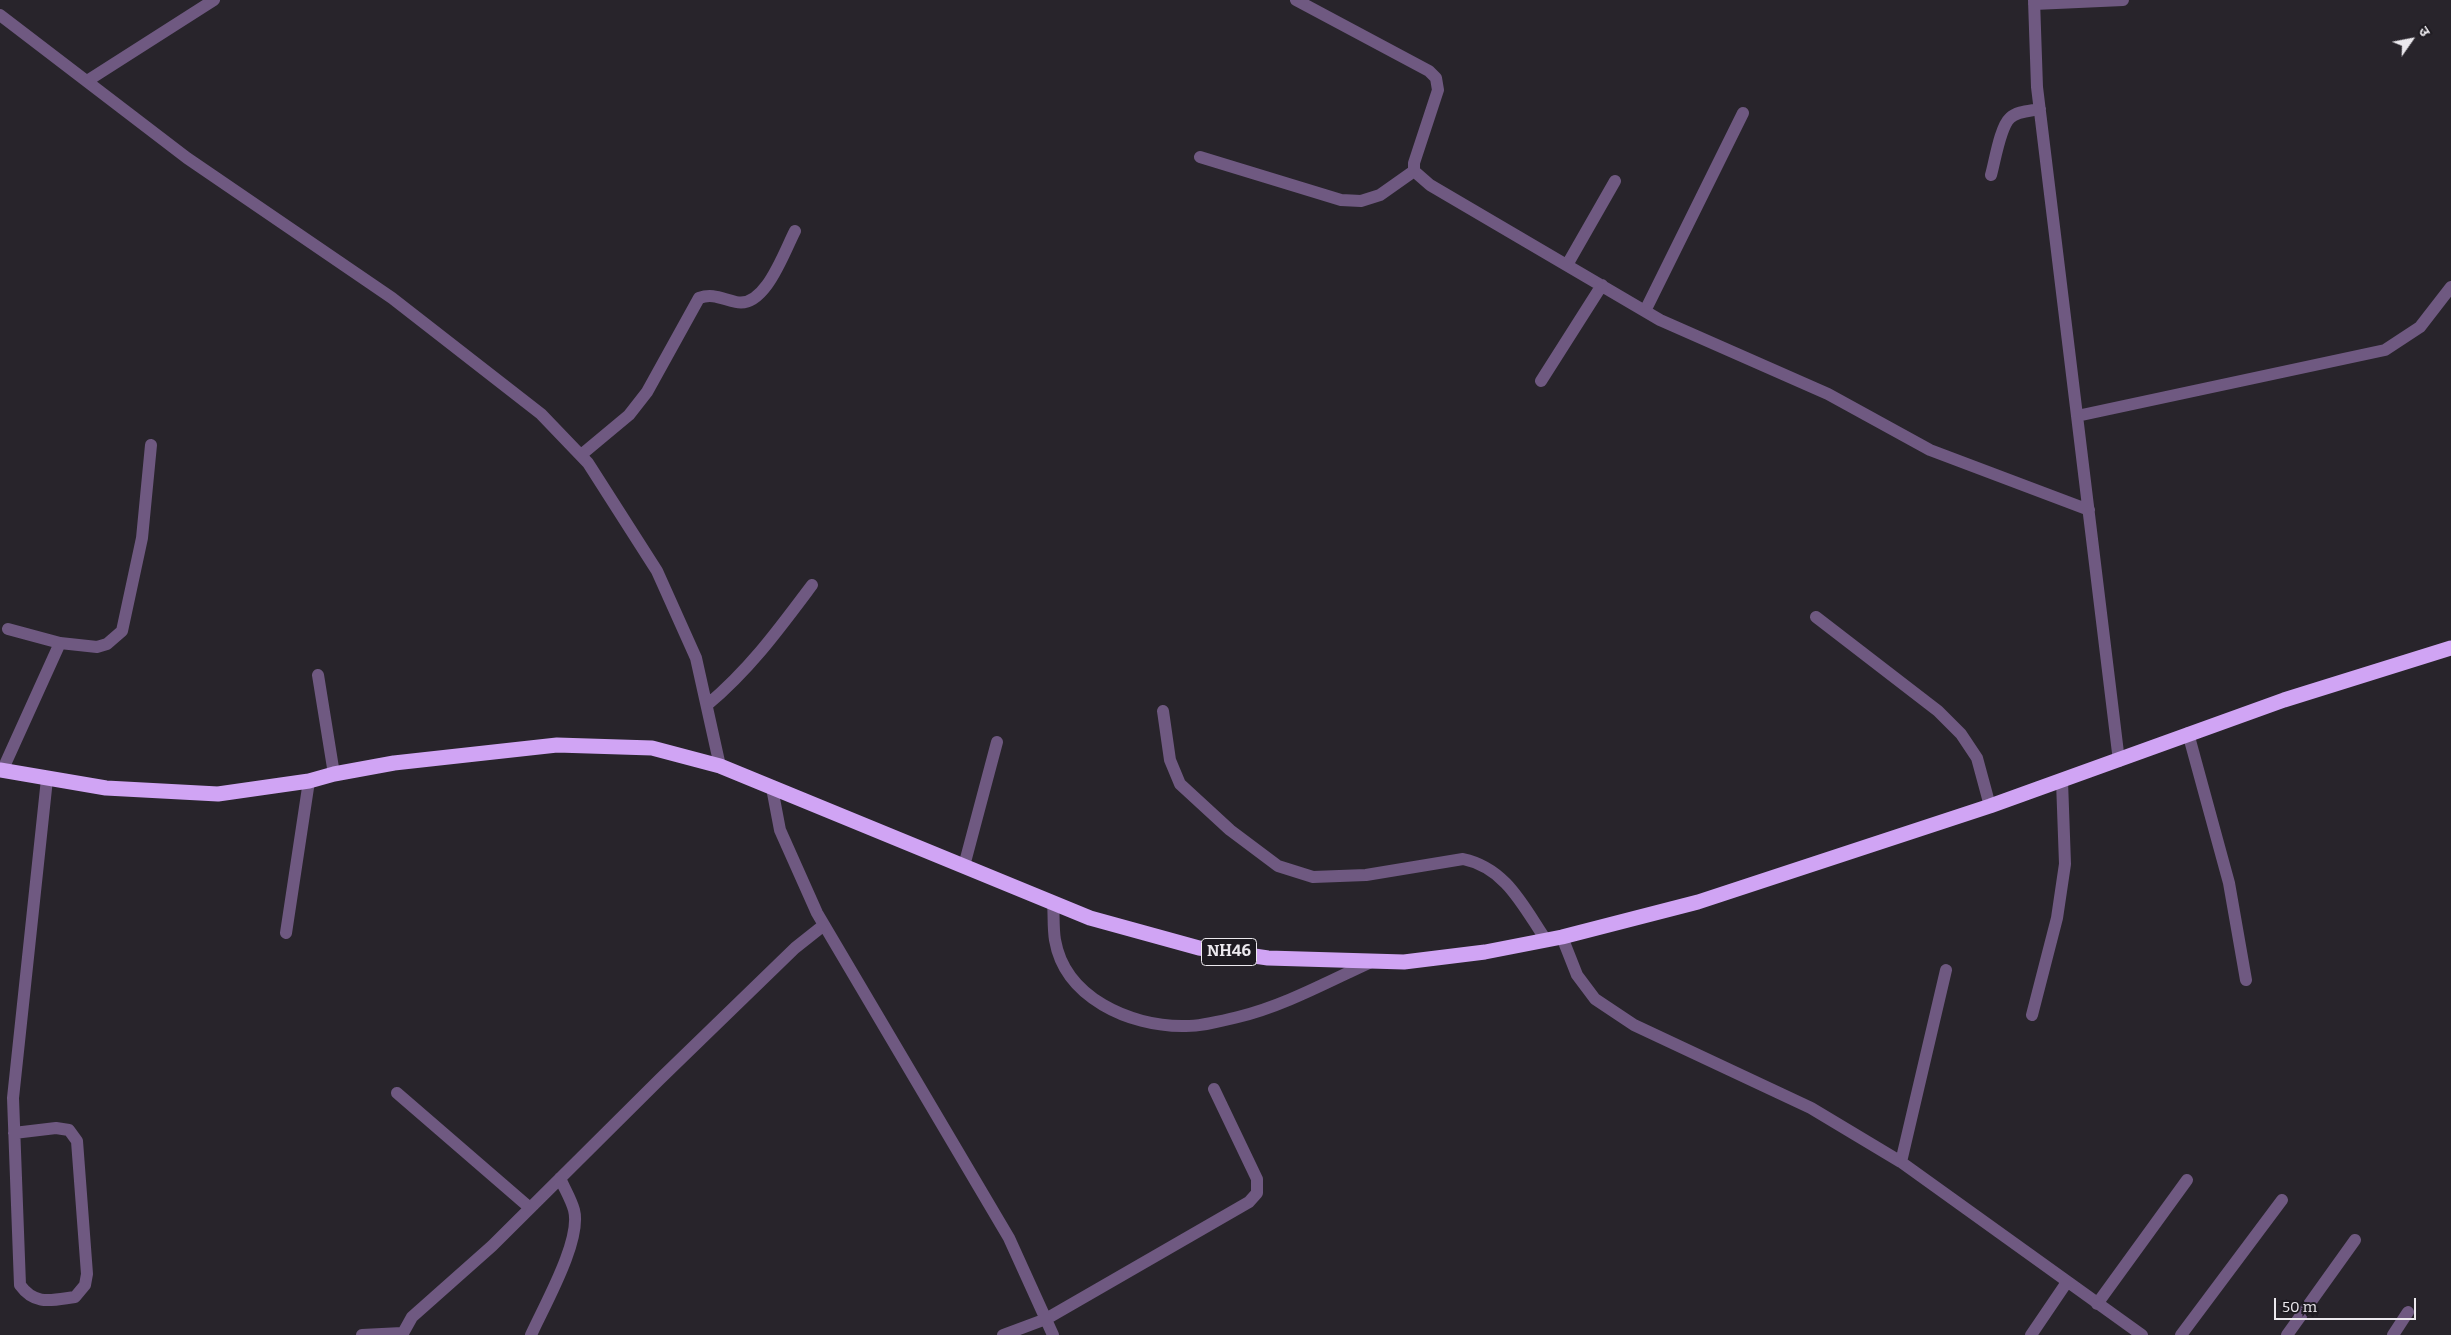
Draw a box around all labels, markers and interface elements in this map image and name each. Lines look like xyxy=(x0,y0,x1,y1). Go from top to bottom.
north arrow xyxy=(2386,15,2436,65)
text: उ xyxy=(2415,23,2433,40)
road number: NH46 xyxy=(1202,939,1256,966)
scale bar xyxy=(2276,1288,2418,1320)
text: 50 m xyxy=(2282,1298,2317,1316)

